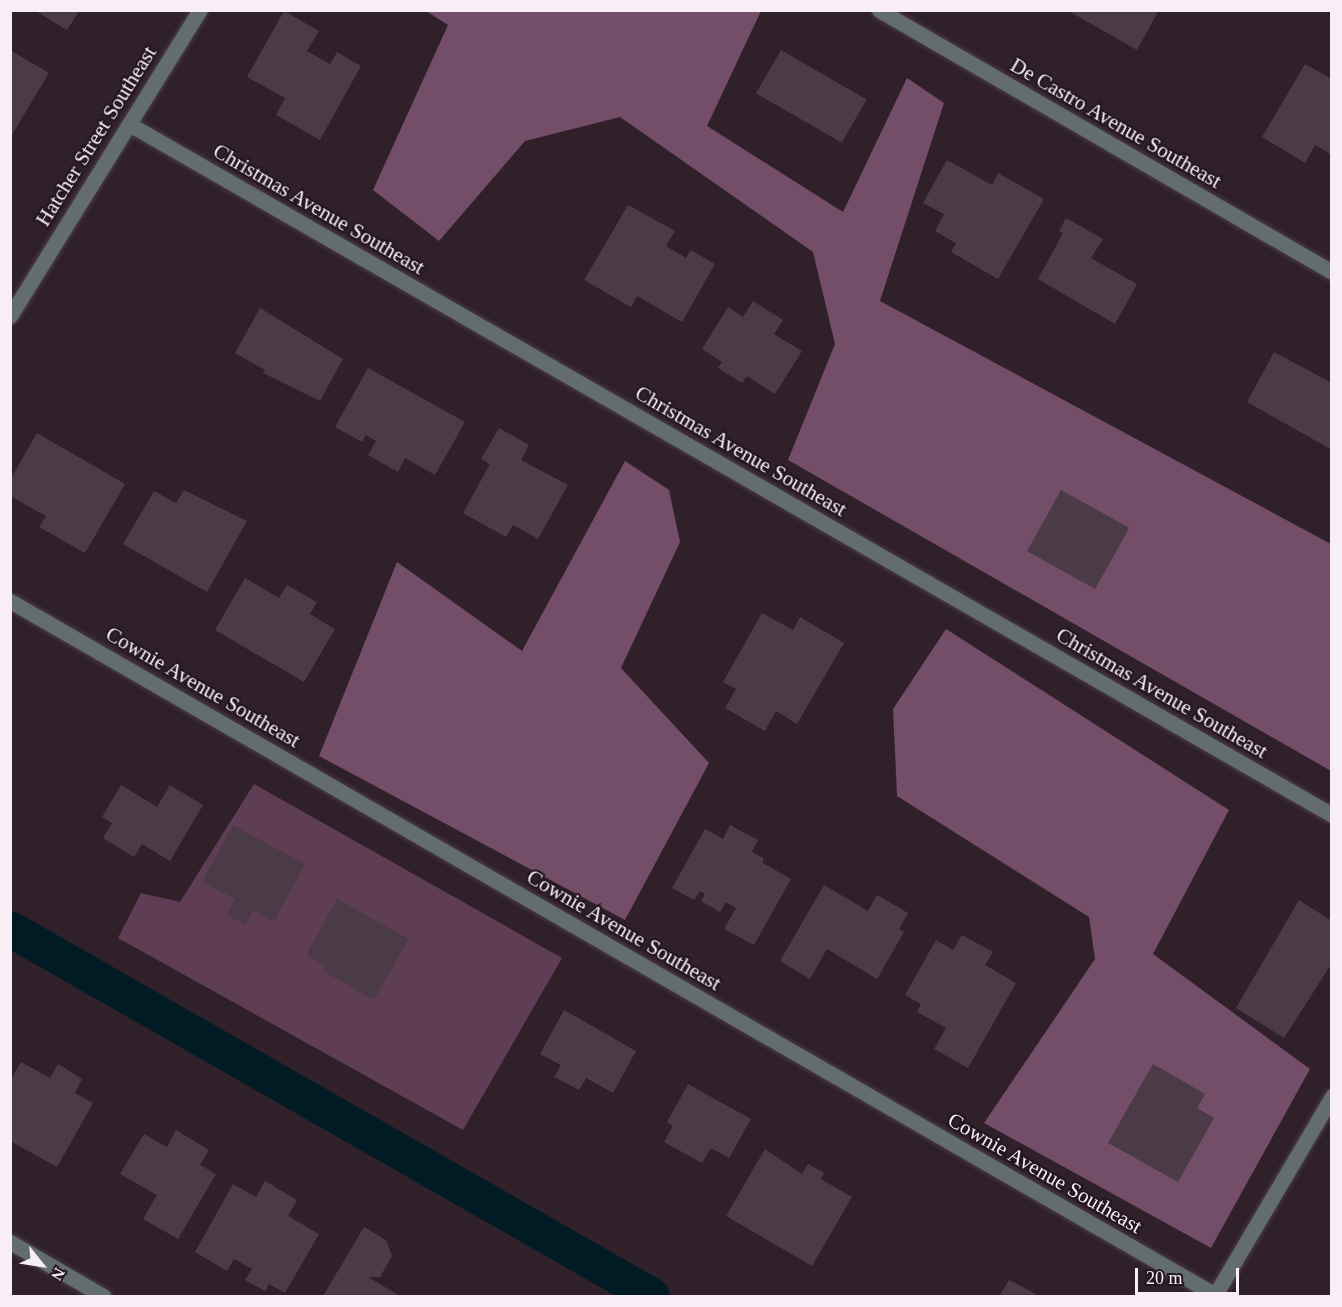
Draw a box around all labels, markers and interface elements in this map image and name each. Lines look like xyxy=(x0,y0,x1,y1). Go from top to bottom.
street label: Hatcher Street Southeast xyxy=(30,41,162,231)
street label: De Castro Avenue Southeast xyxy=(1006,52,1226,194)
street label: Christmas Avenue Southeast xyxy=(208,138,430,280)
street label: Christmas Avenue Southeast xyxy=(630,380,852,522)
street label: Cownie Avenue Southeast xyxy=(101,621,305,753)
street label: Christmas Avenue Southeast xyxy=(1051,622,1273,764)
street label: Cownie Avenue Southeast xyxy=(522,864,726,996)
street label: Cownie Avenue Southeast xyxy=(943,1107,1147,1239)
north arrow xyxy=(12,1235,72,1295)
scale bar xyxy=(1138,1256,1242,1294)
text: N xyxy=(48,1265,68,1284)
text: 20 m xyxy=(1146,1268,1183,1288)

